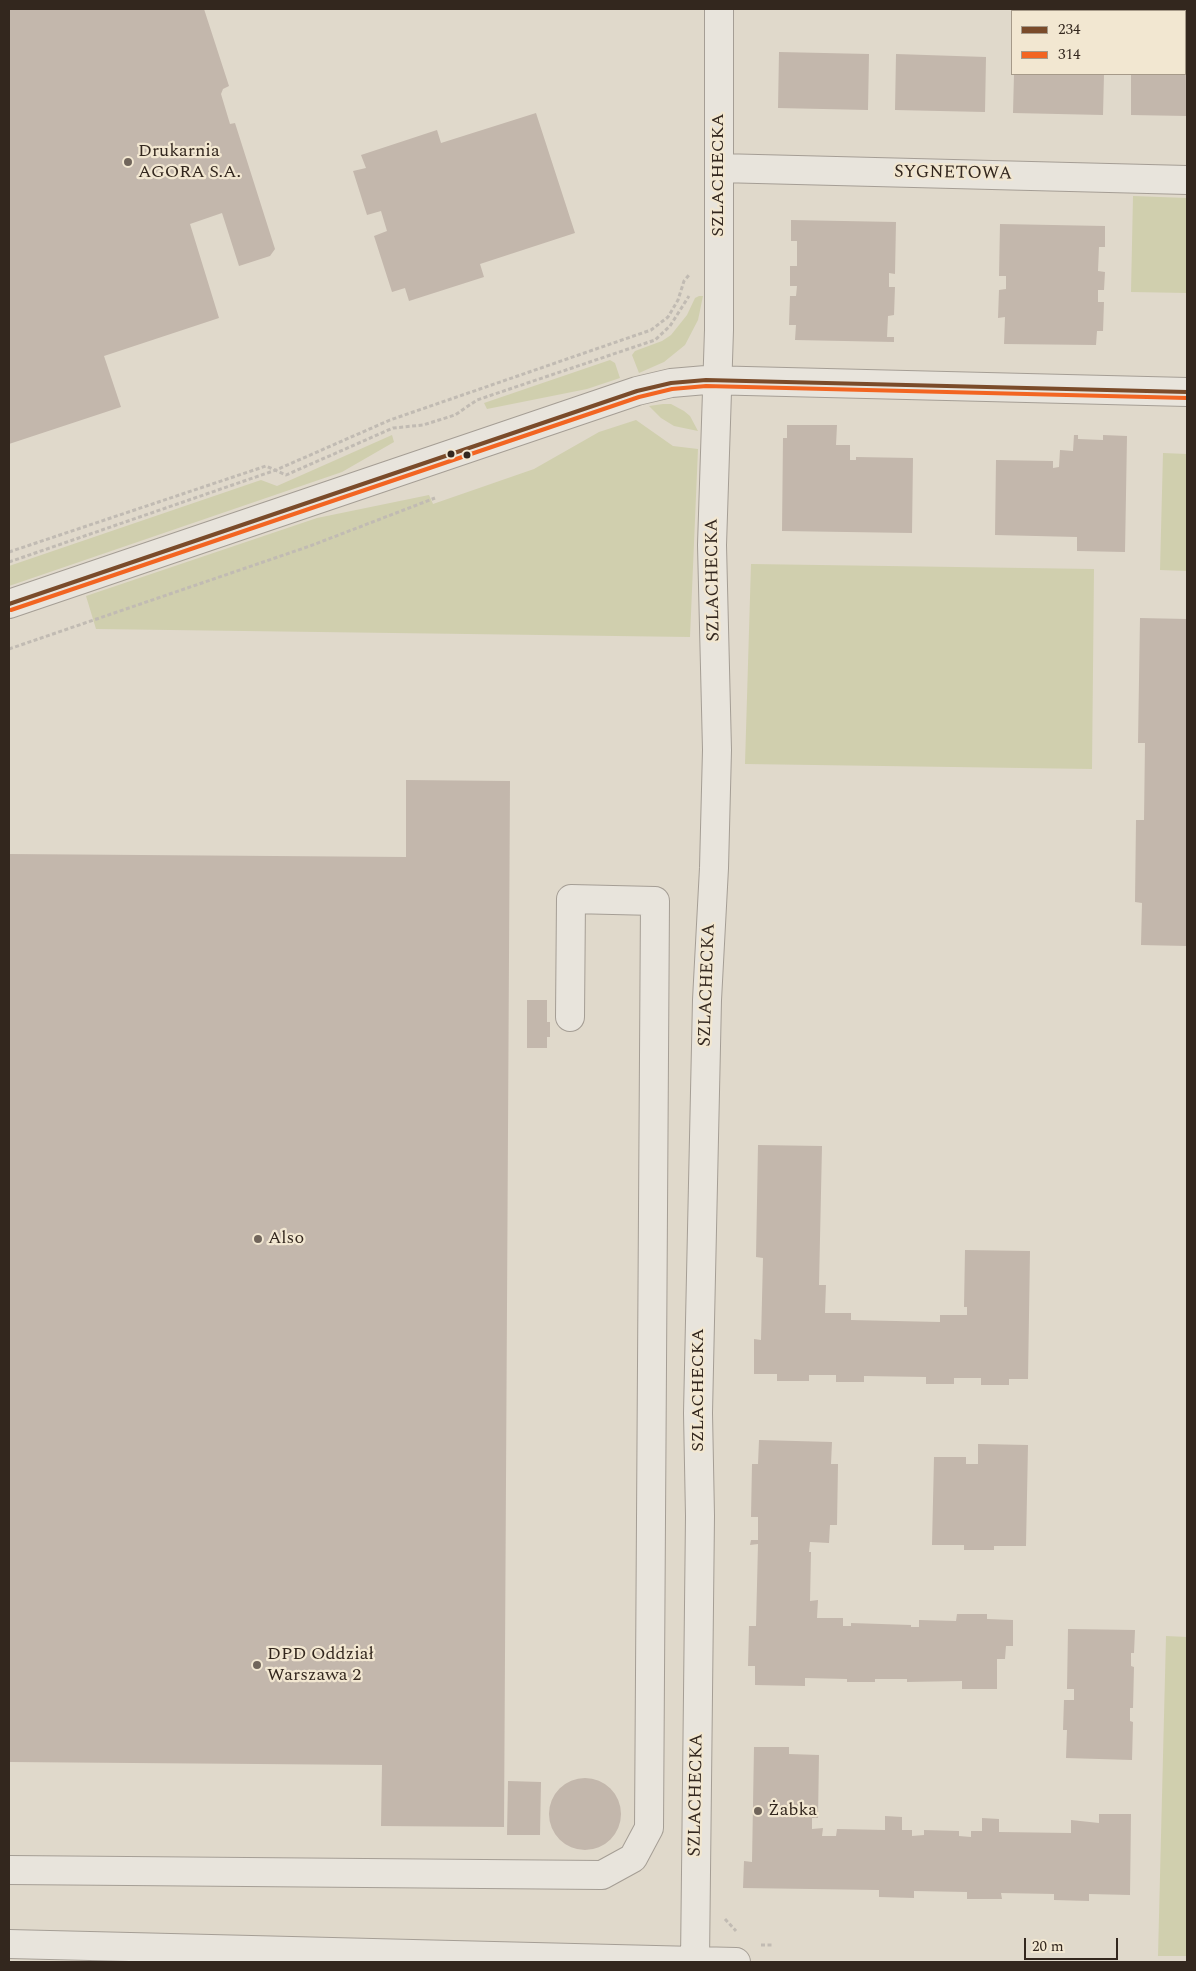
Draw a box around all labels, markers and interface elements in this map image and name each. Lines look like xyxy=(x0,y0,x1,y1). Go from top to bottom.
legend xyxy=(1011,10,1186,75)
text: 234 xyxy=(1058,18,1081,41)
text: 314 xyxy=(1058,43,1081,66)
street label: SZLACHECKA xyxy=(708,113,730,237)
place label: Drukarnia AGORA S.A. xyxy=(138,141,241,183)
marker: Drukarnia AGORA S.A. xyxy=(122,156,134,168)
street label: SYGNETOWA xyxy=(894,162,1012,186)
unlabelled marker xyxy=(446,449,456,459)
unlabelled marker xyxy=(462,450,472,460)
street label: SZLACHECKA xyxy=(702,518,726,642)
street label: SZLACHECKA xyxy=(695,923,721,1047)
place label: Also xyxy=(268,1228,304,1250)
marker: Also xyxy=(252,1233,264,1245)
street label: SZLACHECKA xyxy=(688,1328,710,1452)
place label: DPD Oddział Warszawa 2 xyxy=(267,1644,374,1686)
marker: DPD Oddział Warszawa 2 xyxy=(251,1659,263,1671)
street label: SZLACHECKA xyxy=(685,1733,709,1857)
place label: Żabka xyxy=(768,1800,817,1822)
marker: Żabka xyxy=(752,1805,764,1817)
scale bar xyxy=(1026,1928,1120,1960)
text: 20 m xyxy=(1032,1935,1064,1958)

